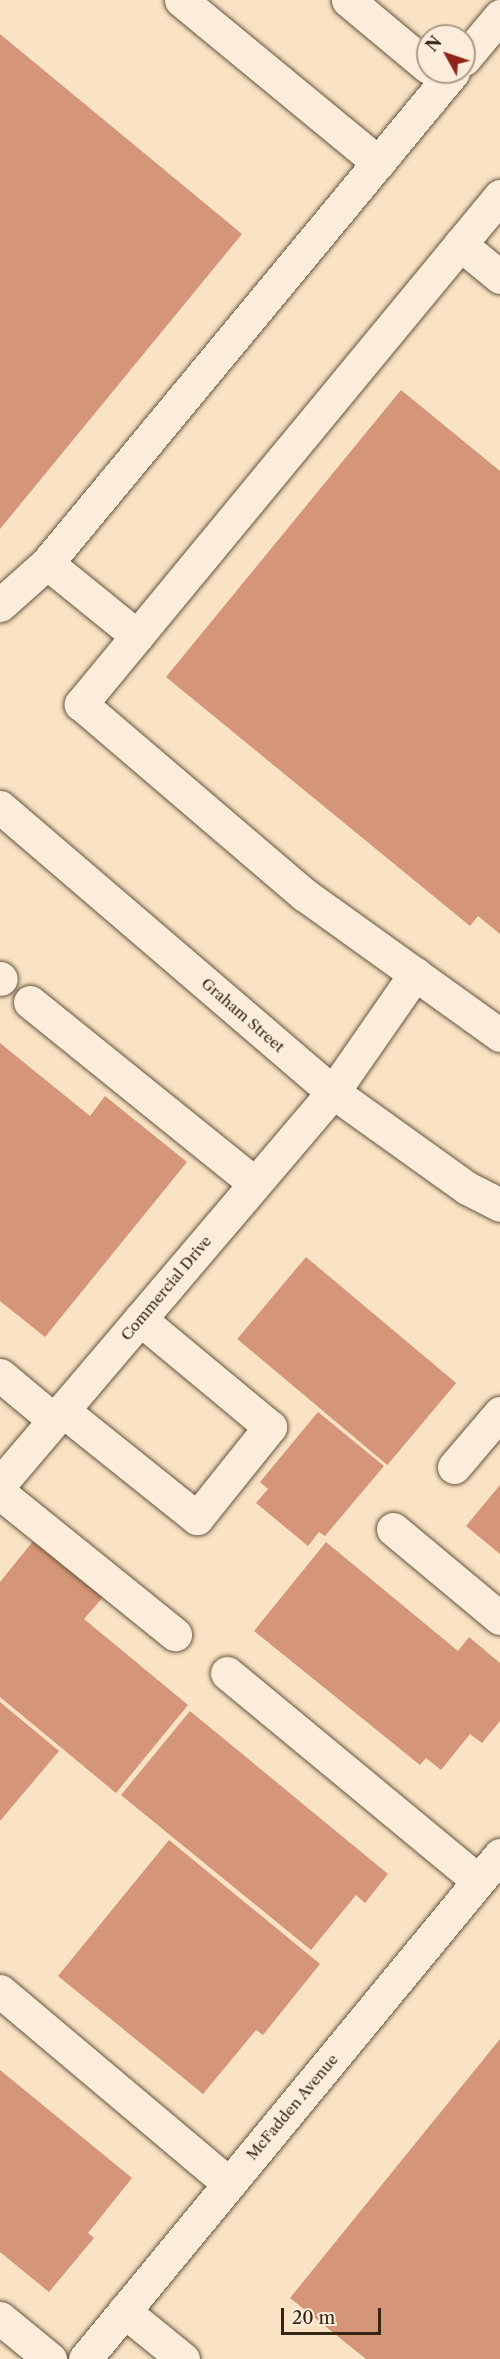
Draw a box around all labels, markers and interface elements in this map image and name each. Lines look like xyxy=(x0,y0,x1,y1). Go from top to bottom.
north arrow xyxy=(416,24,476,84)
text: N xyxy=(422,32,446,55)
street label: Graham Street xyxy=(198,974,288,1056)
street label: Commercial Drive xyxy=(117,1232,215,1344)
street label: McFadden Avenue xyxy=(242,2050,342,2164)
scale bar xyxy=(284,2296,384,2334)
text: 20 m xyxy=(292,2307,335,2329)

